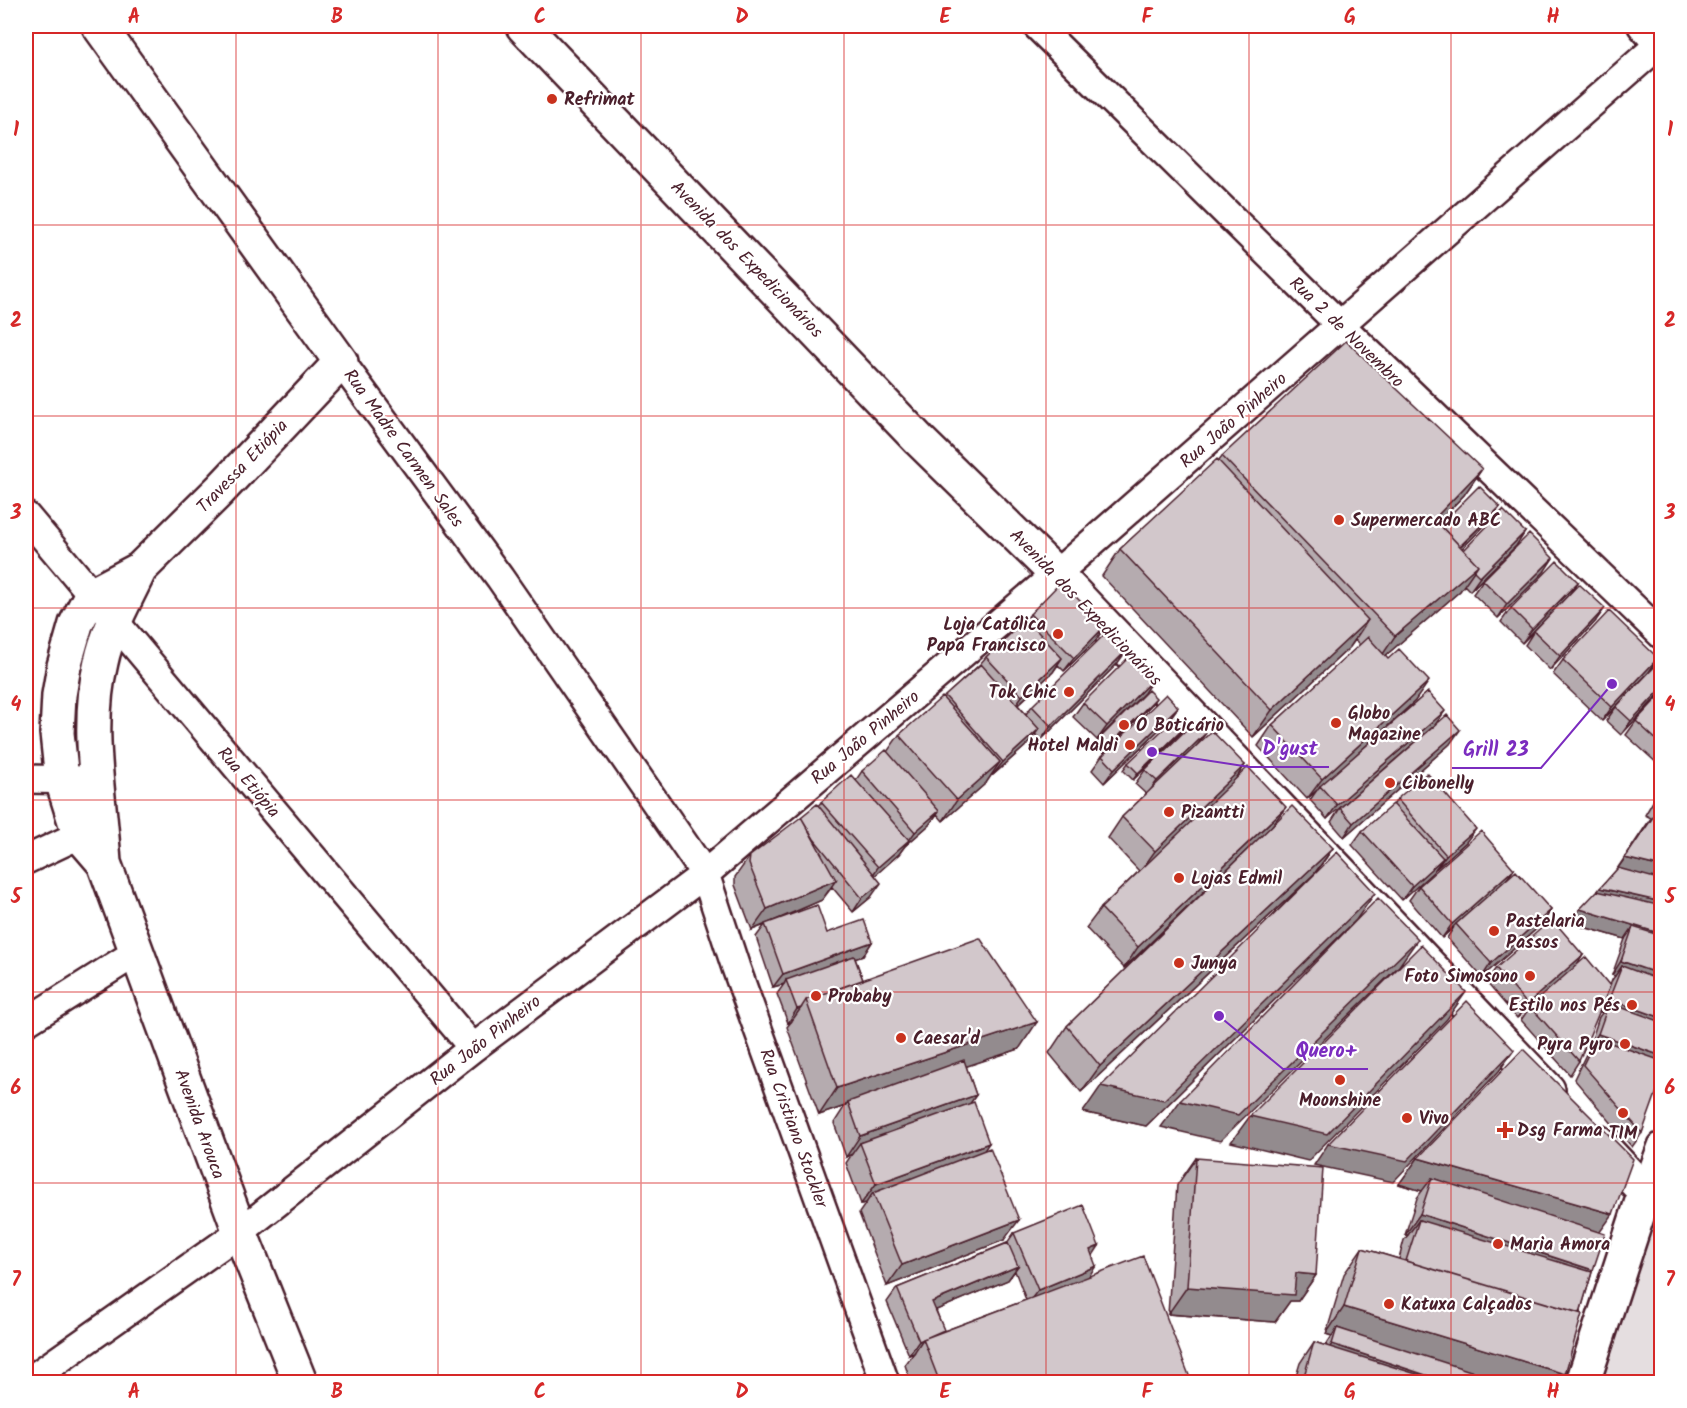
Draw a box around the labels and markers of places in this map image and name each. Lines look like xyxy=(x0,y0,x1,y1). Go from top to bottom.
place label: Refrimat xyxy=(564,86,636,115)
marker: Refrimat xyxy=(545,92,559,106)
place label: Supermercado ABC xyxy=(1351,507,1501,536)
marker: Supermercado ABC xyxy=(1332,513,1346,527)
place label: Loja Católica Papa Francisco xyxy=(927,611,1046,661)
marker: Loja Católica Papa Francisco xyxy=(1051,627,1065,641)
place label: Tok Chic xyxy=(988,679,1057,708)
marker: Tok Chic xyxy=(1062,685,1076,699)
place label: Globo Magazine xyxy=(1348,700,1421,750)
place label: O Boticário xyxy=(1136,712,1224,741)
marker: Globo Magazine xyxy=(1329,716,1343,730)
marker: O Boticário xyxy=(1117,718,1131,732)
callout: D'gust xyxy=(1250,729,1329,767)
callout: Grill 23 xyxy=(1452,730,1541,768)
place label: Hotel Maldi xyxy=(1027,732,1118,761)
marker: Hotel Maldi xyxy=(1123,738,1137,752)
place label: Cibonelly xyxy=(1402,770,1475,799)
marker: Cibonelly xyxy=(1383,776,1397,790)
place label: Pizantti xyxy=(1181,799,1245,828)
marker: Pizantti xyxy=(1162,805,1176,819)
place label: Lojas Edmil xyxy=(1191,865,1282,894)
marker: Lojas Edmil xyxy=(1172,871,1186,885)
place label: Pastelaria Passos xyxy=(1506,908,1585,958)
marker: Pastelaria Passos xyxy=(1487,924,1501,938)
place label: Junya xyxy=(1191,950,1237,979)
marker: Junya xyxy=(1172,956,1186,970)
place label: Foto Simosono xyxy=(1404,963,1518,992)
marker: Foto Simosono xyxy=(1523,969,1537,983)
place label: Probaby xyxy=(828,983,892,1012)
marker: Probaby xyxy=(809,989,823,1003)
place label: Estilo nos Pés xyxy=(1509,992,1621,1021)
marker: Estilo nos Pés xyxy=(1625,998,1639,1012)
place label: Caesar'd xyxy=(913,1025,980,1054)
marker: Caesar'd xyxy=(894,1031,908,1045)
callout: Quero+ xyxy=(1283,1031,1368,1069)
place label: Pyra Pyro xyxy=(1537,1031,1613,1060)
marker: Pyra Pyro xyxy=(1618,1037,1632,1051)
marker: Moonshine xyxy=(1333,1073,1347,1087)
place label: Moonshine xyxy=(1299,1087,1381,1116)
place label: Vivo xyxy=(1419,1105,1449,1134)
marker: TIM xyxy=(1616,1106,1630,1120)
marker: Vivo xyxy=(1400,1111,1414,1125)
place label: Dsg Farma xyxy=(1517,1117,1602,1146)
place label: TIM xyxy=(1609,1120,1638,1149)
marker: Dsg Farma xyxy=(1498,1123,1512,1137)
place label: Maria Amora xyxy=(1510,1231,1610,1260)
marker: Maria Amora xyxy=(1491,1237,1505,1251)
place label: Katuxa Calçados xyxy=(1401,1291,1533,1320)
marker: Katuxa Calçados xyxy=(1382,1297,1396,1311)

